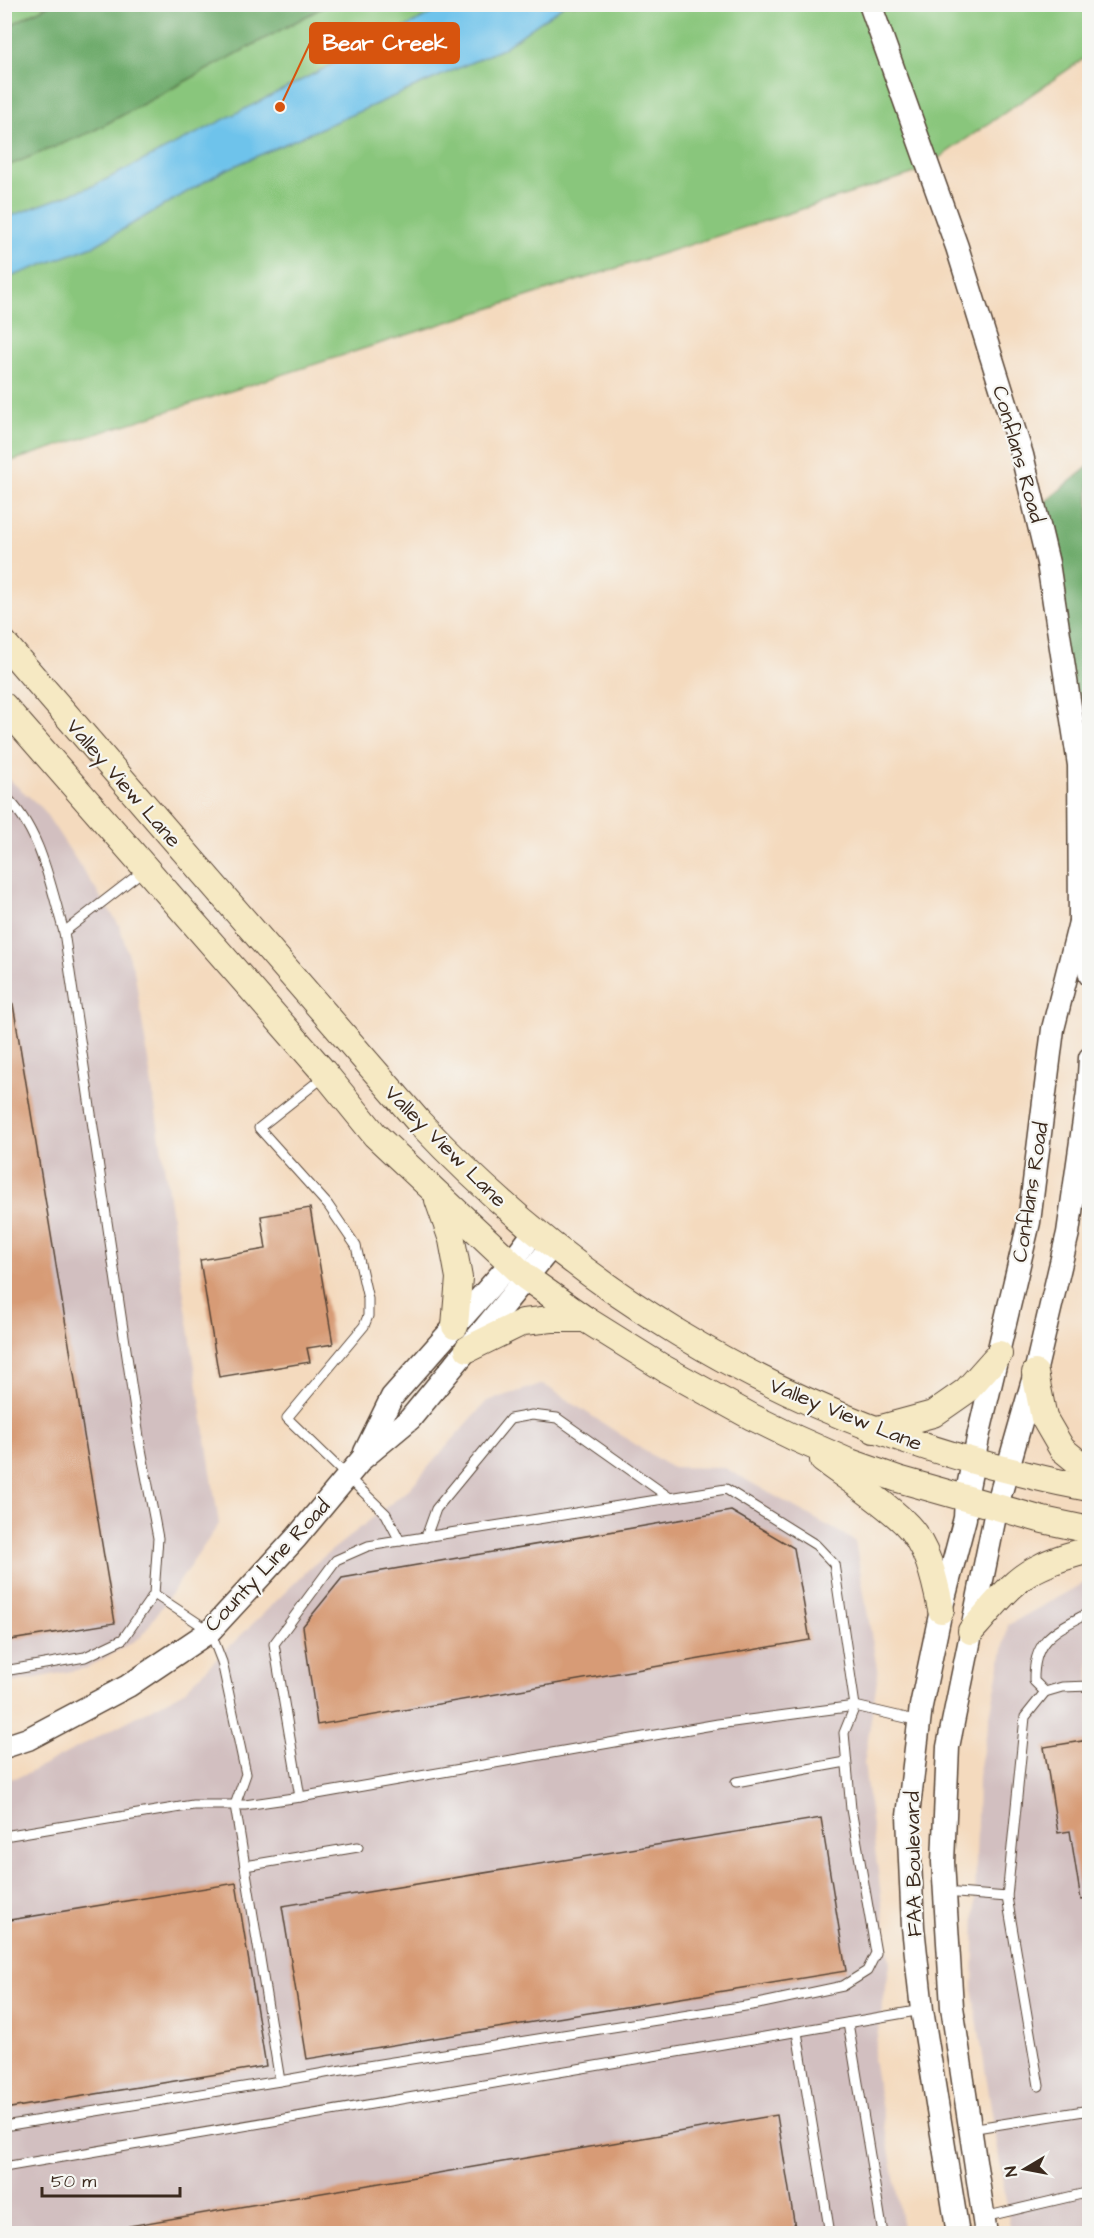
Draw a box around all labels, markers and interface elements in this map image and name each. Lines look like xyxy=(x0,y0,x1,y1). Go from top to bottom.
callout: Bear Creek xyxy=(310,23,459,63)
text: Bear Creek xyxy=(323,28,448,59)
street label: Conflans Road xyxy=(985,382,1052,526)
street label: Valley View Lane xyxy=(58,713,188,855)
street label: Valley View Lane xyxy=(377,1079,513,1215)
street label: Conflans Road xyxy=(1005,1120,1056,1264)
street label: Valley View Lane xyxy=(765,1371,926,1460)
street label: County Line Road xyxy=(198,1492,338,1640)
street label: FAA Boulevard xyxy=(898,1791,929,1937)
north arrow xyxy=(995,2139,1055,2199)
scale bar xyxy=(42,2160,180,2198)
text: N xyxy=(1000,2165,1023,2178)
text: 50 m xyxy=(51,2169,96,2194)

